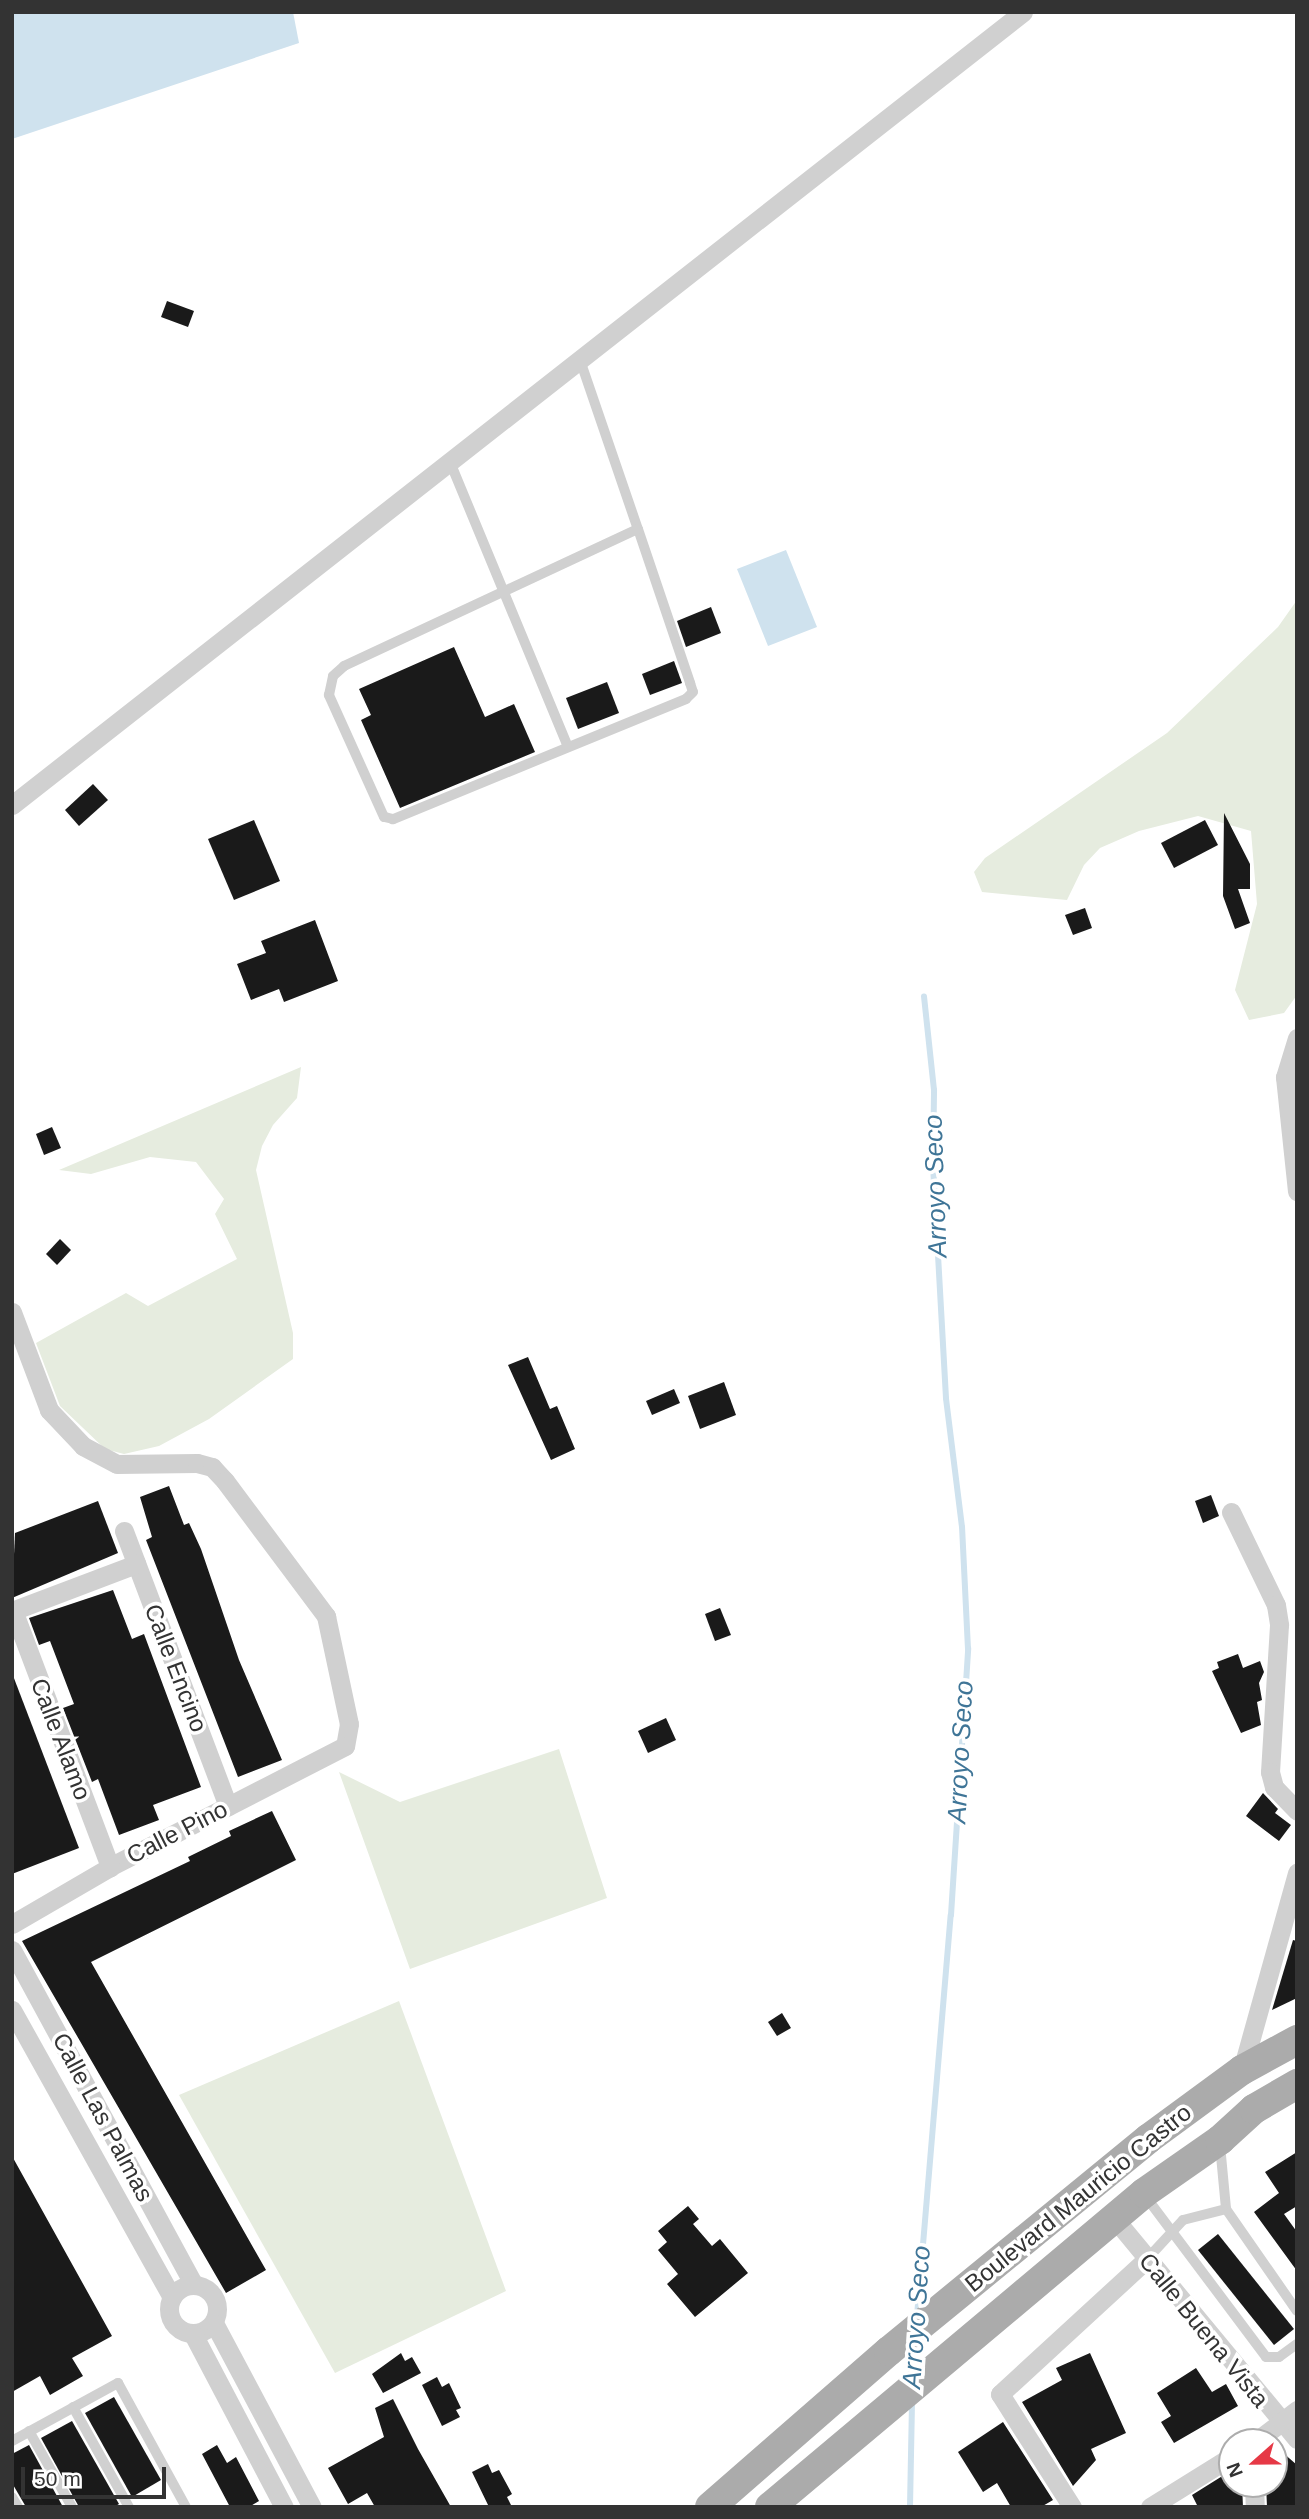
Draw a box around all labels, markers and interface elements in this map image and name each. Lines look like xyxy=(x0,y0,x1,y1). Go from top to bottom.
water label: Arroyo Seco xyxy=(918,1114,954,1258)
street label: Calle Encino xyxy=(138,1600,214,1736)
street label: Calle Alamo xyxy=(24,1673,98,1805)
water label: Arroyo Seco xyxy=(942,1680,980,1824)
street label: Calle Pino xyxy=(122,1794,232,1870)
street label: Calle Las Palmas xyxy=(46,2028,160,2206)
street label: Boulevard Mauricio Castro xyxy=(959,2098,1197,2298)
water label: Arroyo Seco xyxy=(896,2245,938,2389)
street label: Calle Buena Vista xyxy=(1133,2247,1275,2413)
north arrow xyxy=(1218,2428,1288,2498)
scale bar xyxy=(24,2452,170,2496)
text: N xyxy=(1223,2460,1247,2480)
text: 50 m xyxy=(34,2467,81,2490)

